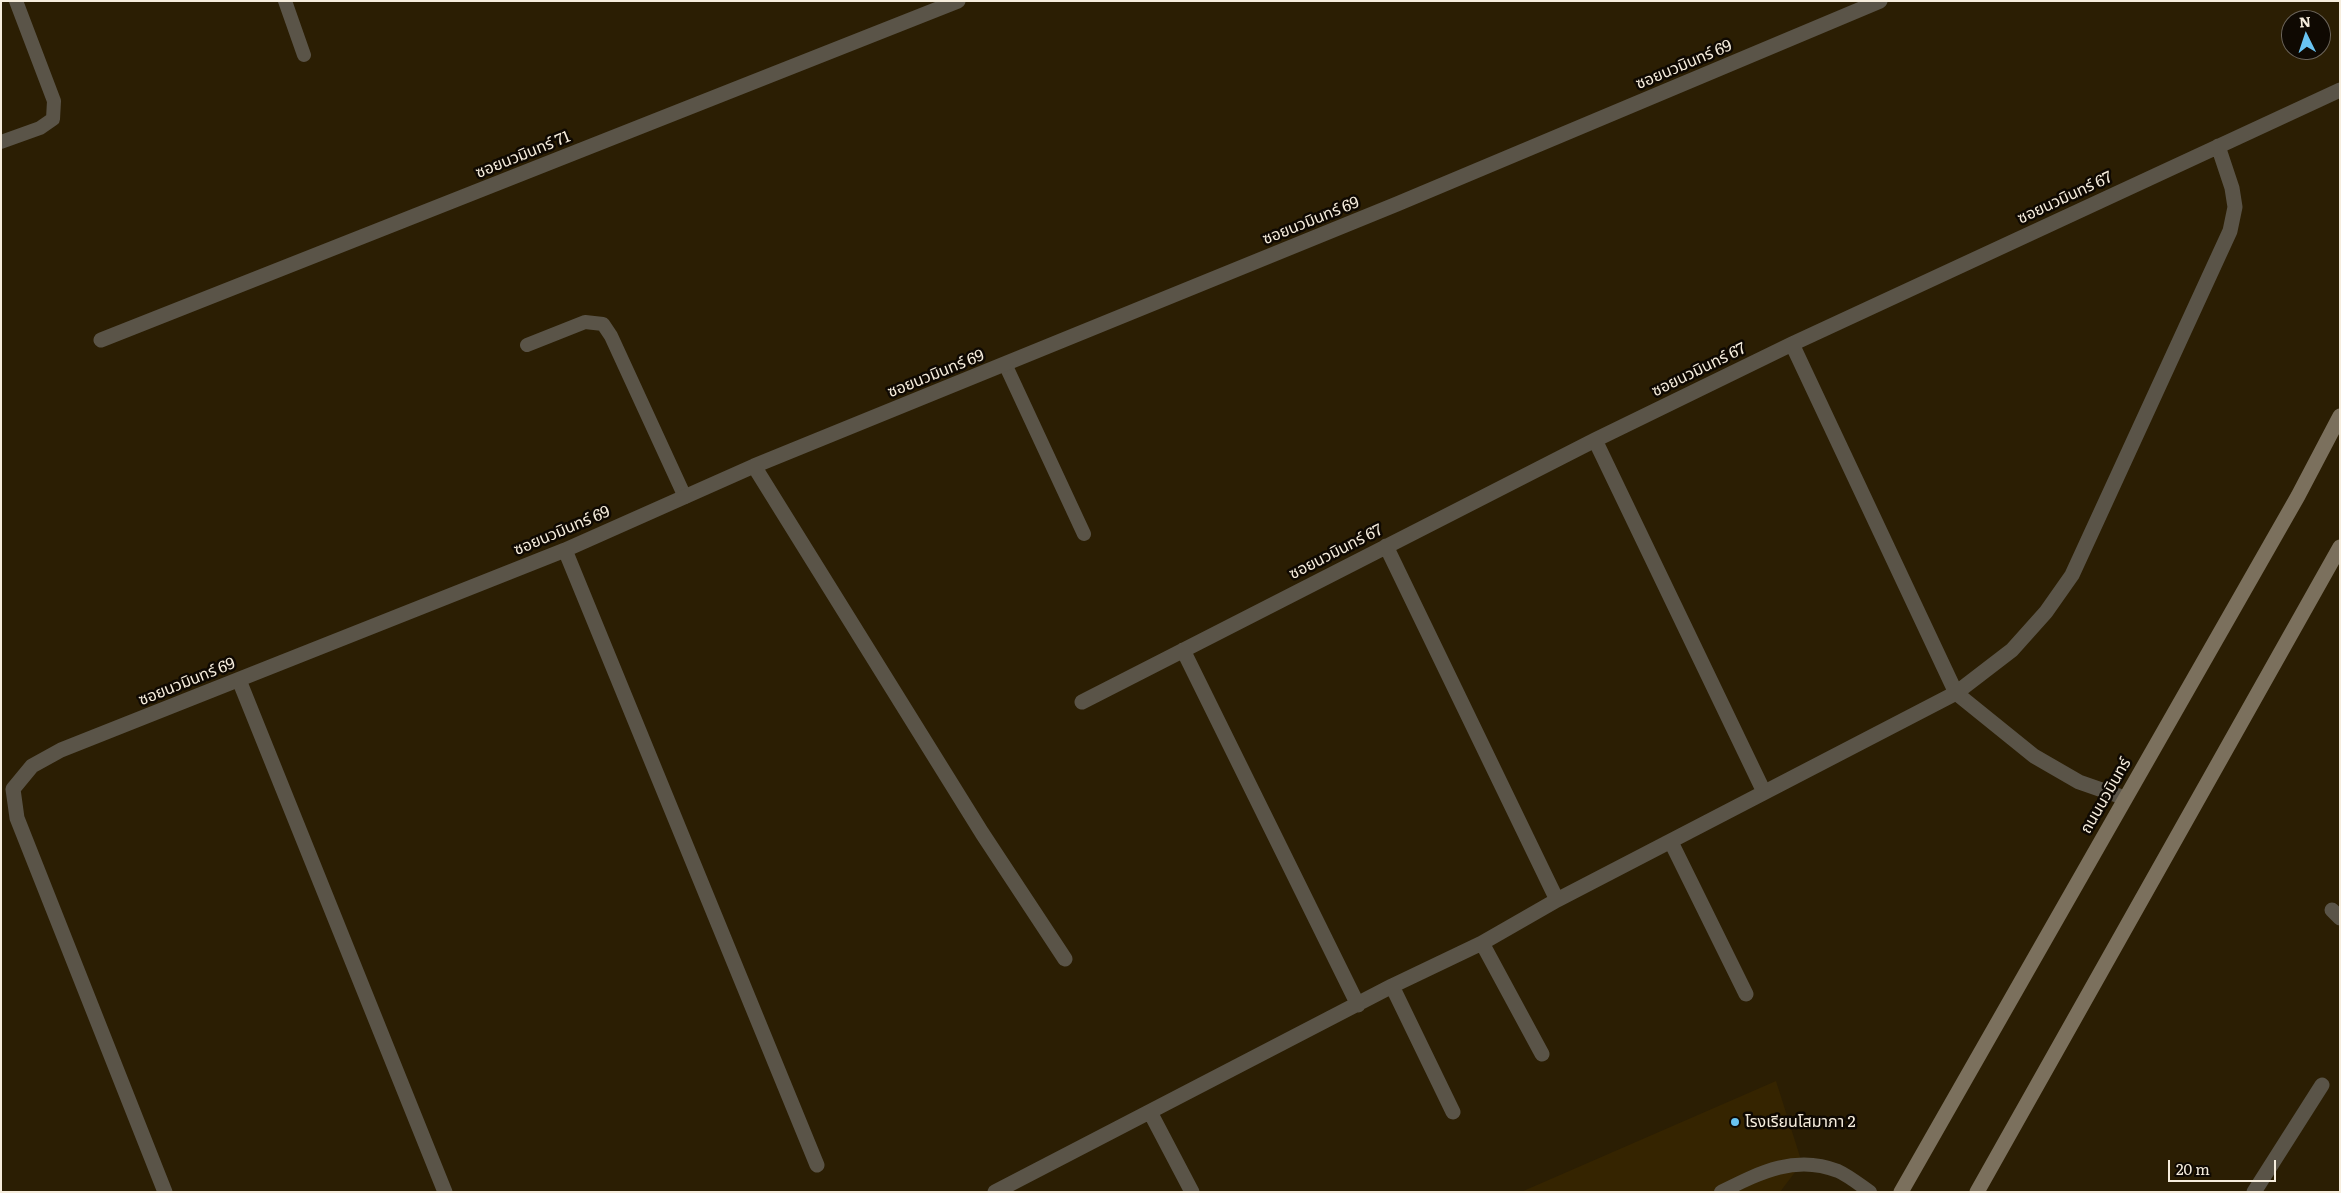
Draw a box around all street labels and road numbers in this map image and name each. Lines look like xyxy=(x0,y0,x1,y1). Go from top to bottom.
street label: ซอยนวมินทร์ 69 xyxy=(1633,36,1735,94)
street label: ซอยนวมินทร์ 71 xyxy=(473,127,573,183)
street label: ซอยนวมินทร์ 67 xyxy=(2015,168,2115,228)
street label: ซอยนวมินทร์ 69 xyxy=(1260,193,1362,249)
street label: ซอยนวมินทร์ 67 xyxy=(1649,339,1749,401)
street label: ซอยนวมินทร์ 69 xyxy=(885,346,987,402)
street label: ซอยนวมินทร์ 69 xyxy=(511,502,613,560)
street label: ซอยนวมินทร์ 67 xyxy=(1286,520,1386,584)
street label: ซอยนวมินทร์ 69 xyxy=(136,654,238,710)
street label: ถนนนวมินทร์ xyxy=(2077,755,2135,837)

